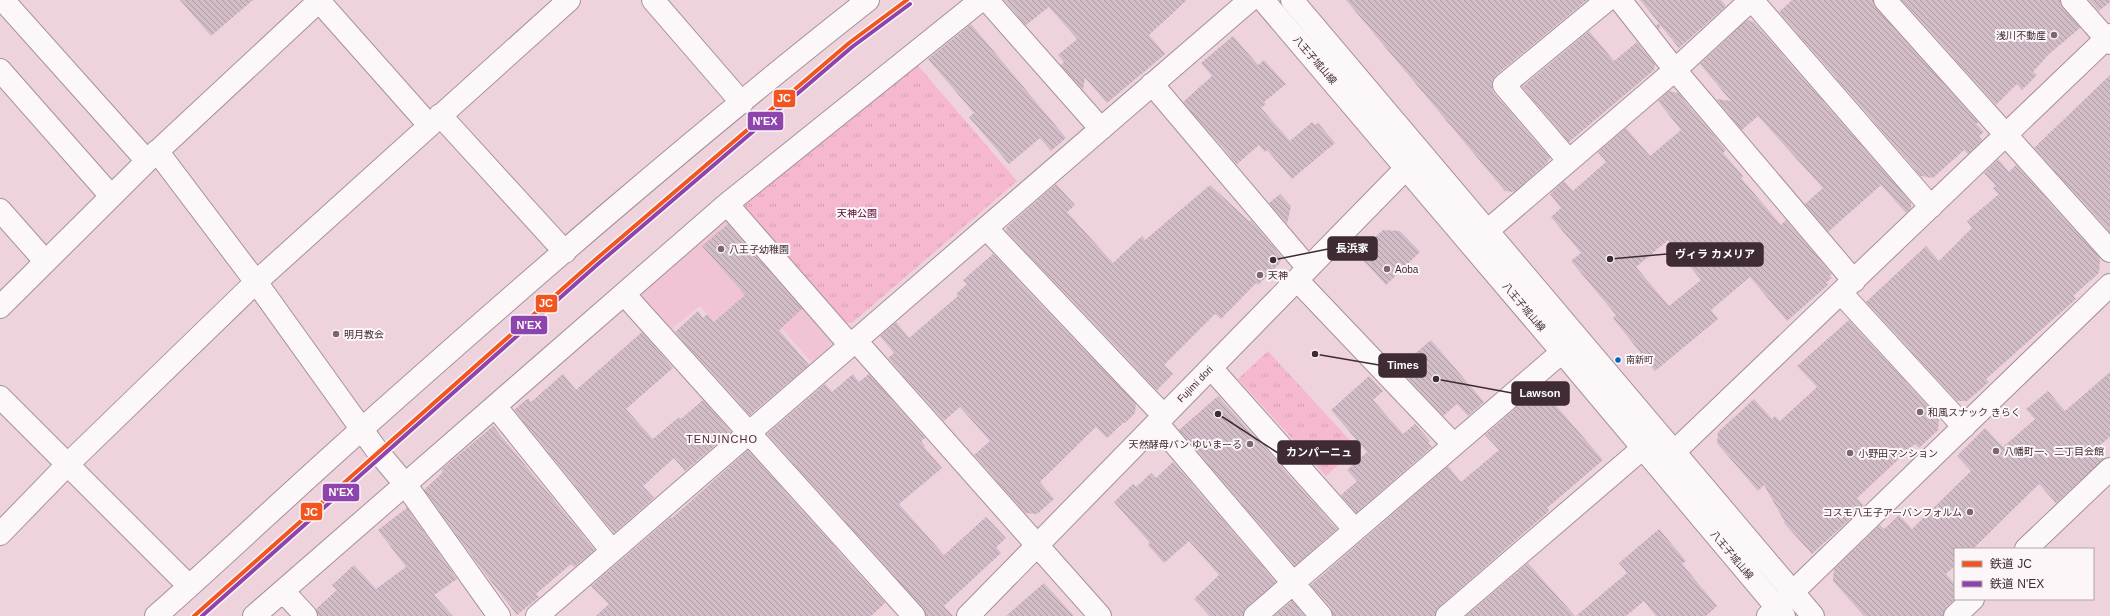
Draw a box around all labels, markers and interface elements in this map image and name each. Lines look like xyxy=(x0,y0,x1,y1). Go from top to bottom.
place label: 浅川不動産 xyxy=(1996,30,2046,41)
marker: 浅川不動産 xyxy=(2049,30,2059,40)
street label: 八王子城山線 xyxy=(1291,34,1339,86)
line badge: JC xyxy=(773,89,796,108)
text: JC xyxy=(777,92,791,104)
line badge: N'EX xyxy=(747,111,784,131)
text: N'EX xyxy=(752,115,778,127)
park label: 天神公園 xyxy=(837,208,877,219)
callout: 長浜家 xyxy=(1328,237,1377,260)
text: 長浜家 xyxy=(1336,242,1369,254)
callout: ヴィラ カメリア xyxy=(1667,243,1763,266)
marker: 八王子幼稚園 xyxy=(716,244,726,254)
place label: 八王子幼稚園 xyxy=(729,244,789,255)
text: ヴィラ カメリア xyxy=(1675,248,1755,260)
marker: Aoba xyxy=(1382,264,1392,274)
place label: Aoba xyxy=(1395,264,1419,275)
marker: 天神 xyxy=(1255,270,1265,280)
place label: 天神 xyxy=(1268,270,1288,281)
street label: 八王子城山線 xyxy=(1501,280,1547,334)
line badge: JC xyxy=(535,294,558,313)
text: JC xyxy=(539,297,553,309)
line badge: N'EX xyxy=(510,315,548,335)
text: N'EX xyxy=(516,319,542,331)
marker: 明月教会 xyxy=(331,329,341,339)
place label: 明月教会 xyxy=(344,329,384,340)
callout: Times xyxy=(1379,354,1426,377)
marker: 南新町 xyxy=(1613,355,1623,365)
place label: 南新町 xyxy=(1626,355,1653,365)
text: Times xyxy=(1387,359,1419,371)
street label: Fujimi dori xyxy=(1175,364,1215,404)
callout: Lawson xyxy=(1512,382,1569,405)
text: Lawson xyxy=(1520,387,1561,399)
marker: 和風スナック きらく xyxy=(1915,407,1925,417)
place label: 和風スナック きらく xyxy=(1928,407,2021,418)
district label: TENJINCHO xyxy=(686,433,758,445)
place label: 天然酵母パン ゆいまーる xyxy=(1129,439,1242,450)
marker: 天然酵母パン ゆいまーる xyxy=(1245,439,1255,449)
callout: カンパーニュ xyxy=(1278,441,1360,464)
text: カンパーニュ xyxy=(1286,446,1352,458)
marker: 八幡町一、二丁目会館 xyxy=(1991,446,2001,456)
place label: 八幡町一、二丁目会館 xyxy=(2004,446,2104,457)
marker: 小野田マンション xyxy=(1845,448,1855,458)
place label: 小野田マンション xyxy=(1858,448,1938,459)
line badge: N'EX xyxy=(322,483,360,502)
text: N'EX xyxy=(328,486,354,498)
line badge: JC xyxy=(300,502,323,521)
text: JC xyxy=(304,506,318,518)
place label: コスモ八王子アーバンフォルム xyxy=(1823,507,1962,518)
marker: コスモ八王子アーバンフォルム xyxy=(1965,507,1975,517)
street label: 八王子城山線 xyxy=(1709,528,1755,582)
legend xyxy=(1954,548,2094,600)
text: 鉄道 JC xyxy=(1990,557,2032,571)
text: 鉄道 N'EX xyxy=(1990,577,2044,591)

